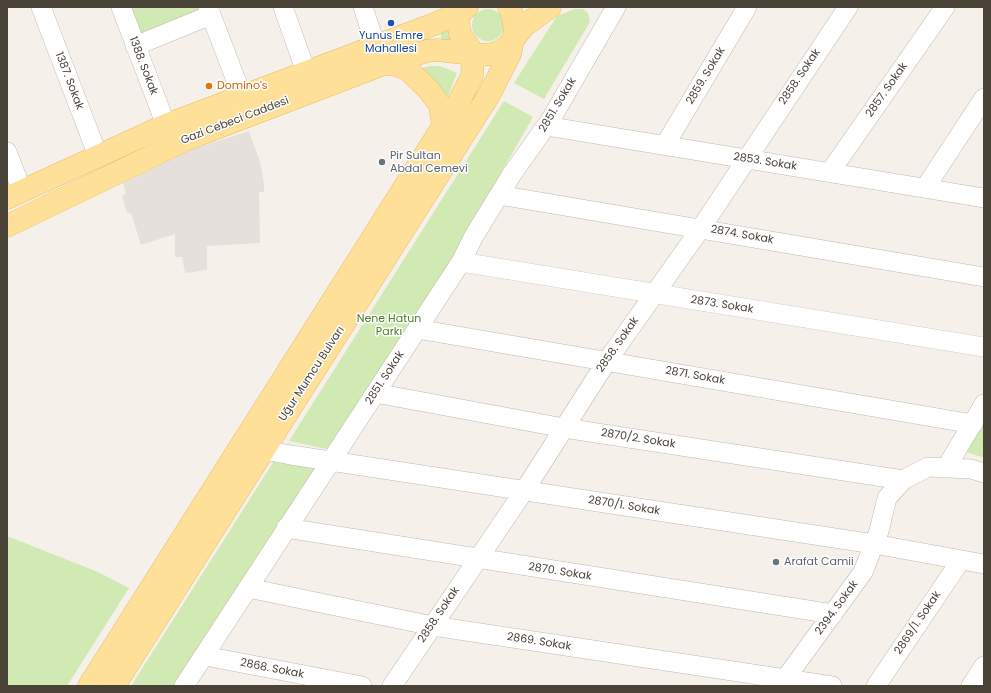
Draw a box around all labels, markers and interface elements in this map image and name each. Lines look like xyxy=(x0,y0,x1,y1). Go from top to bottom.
marker: Yunus Emre Mahallesi xyxy=(386,18,396,28)
place label: Yunus Emre Mahallesi xyxy=(359,29,423,55)
street label: 1388. Sokak xyxy=(126,35,160,97)
street label: 2859. Sokak xyxy=(684,45,728,107)
street label: 2858. Sokak xyxy=(776,47,824,107)
street label: 1387. Sokak xyxy=(52,50,86,112)
street label: 2857. Sokak xyxy=(863,60,911,120)
street label: 2851. Sokak xyxy=(537,75,579,135)
place label: Domino's xyxy=(217,79,267,93)
marker: Domino's xyxy=(204,81,214,91)
street label: Gazi Cebeci Caddesi xyxy=(179,94,291,148)
place label: Pir Sultan Abdal Cemevi xyxy=(390,149,468,175)
street label: 2853. Sokak xyxy=(732,150,798,174)
marker: Pir Sultan Abdal Cemevi xyxy=(377,157,387,167)
street label: 2874. Sokak xyxy=(709,223,775,247)
street label: 2873. Sokak xyxy=(690,294,754,316)
park label: Nene Hatun Parkı xyxy=(357,312,421,338)
street label: 2858. Sokak xyxy=(594,315,642,375)
street label: Uğur Mumcu Bulvarı xyxy=(276,324,348,424)
street label: 2851. Sokak xyxy=(363,349,407,407)
street label: 2871. Sokak xyxy=(664,364,726,388)
street label: 2870/2. Sokak xyxy=(600,427,676,451)
street label: 2870/1. Sokak xyxy=(587,494,661,518)
place label: Arafat Camii xyxy=(784,555,854,569)
marker: Arafat Camii xyxy=(771,557,781,567)
street label: 2870. Sokak xyxy=(528,560,592,584)
street label: 2394. Sokak xyxy=(813,578,861,638)
street label: 2858. Sokak xyxy=(415,585,463,645)
street label: 2869/1. Sokak xyxy=(892,589,944,657)
street label: 2869. Sokak xyxy=(506,630,572,654)
street label: 2868. Sokak xyxy=(239,656,305,682)

